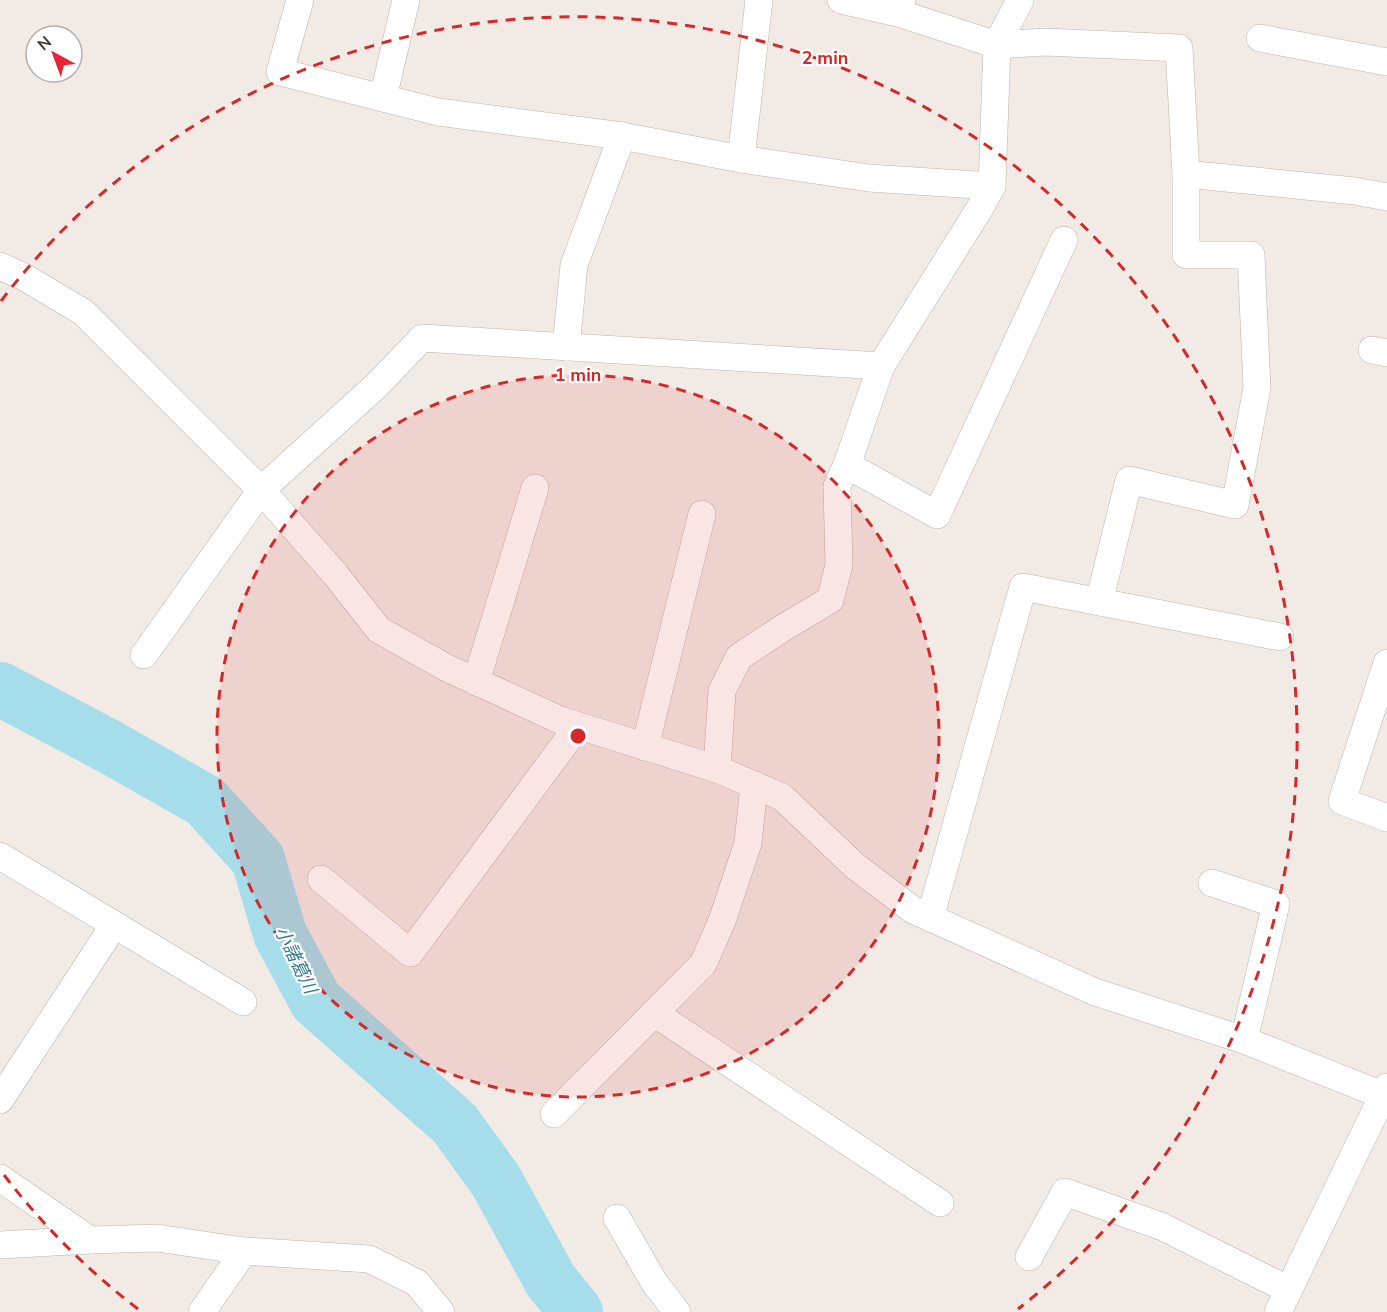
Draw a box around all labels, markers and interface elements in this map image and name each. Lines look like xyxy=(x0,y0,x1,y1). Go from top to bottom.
north arrow xyxy=(24,24,84,84)
text: N xyxy=(33,31,57,56)
text: 2 min xyxy=(802,46,848,70)
text: 1 min xyxy=(555,363,601,387)
centre of rings xyxy=(568,726,588,746)
water label: 小諸葛川 xyxy=(269,922,323,999)

